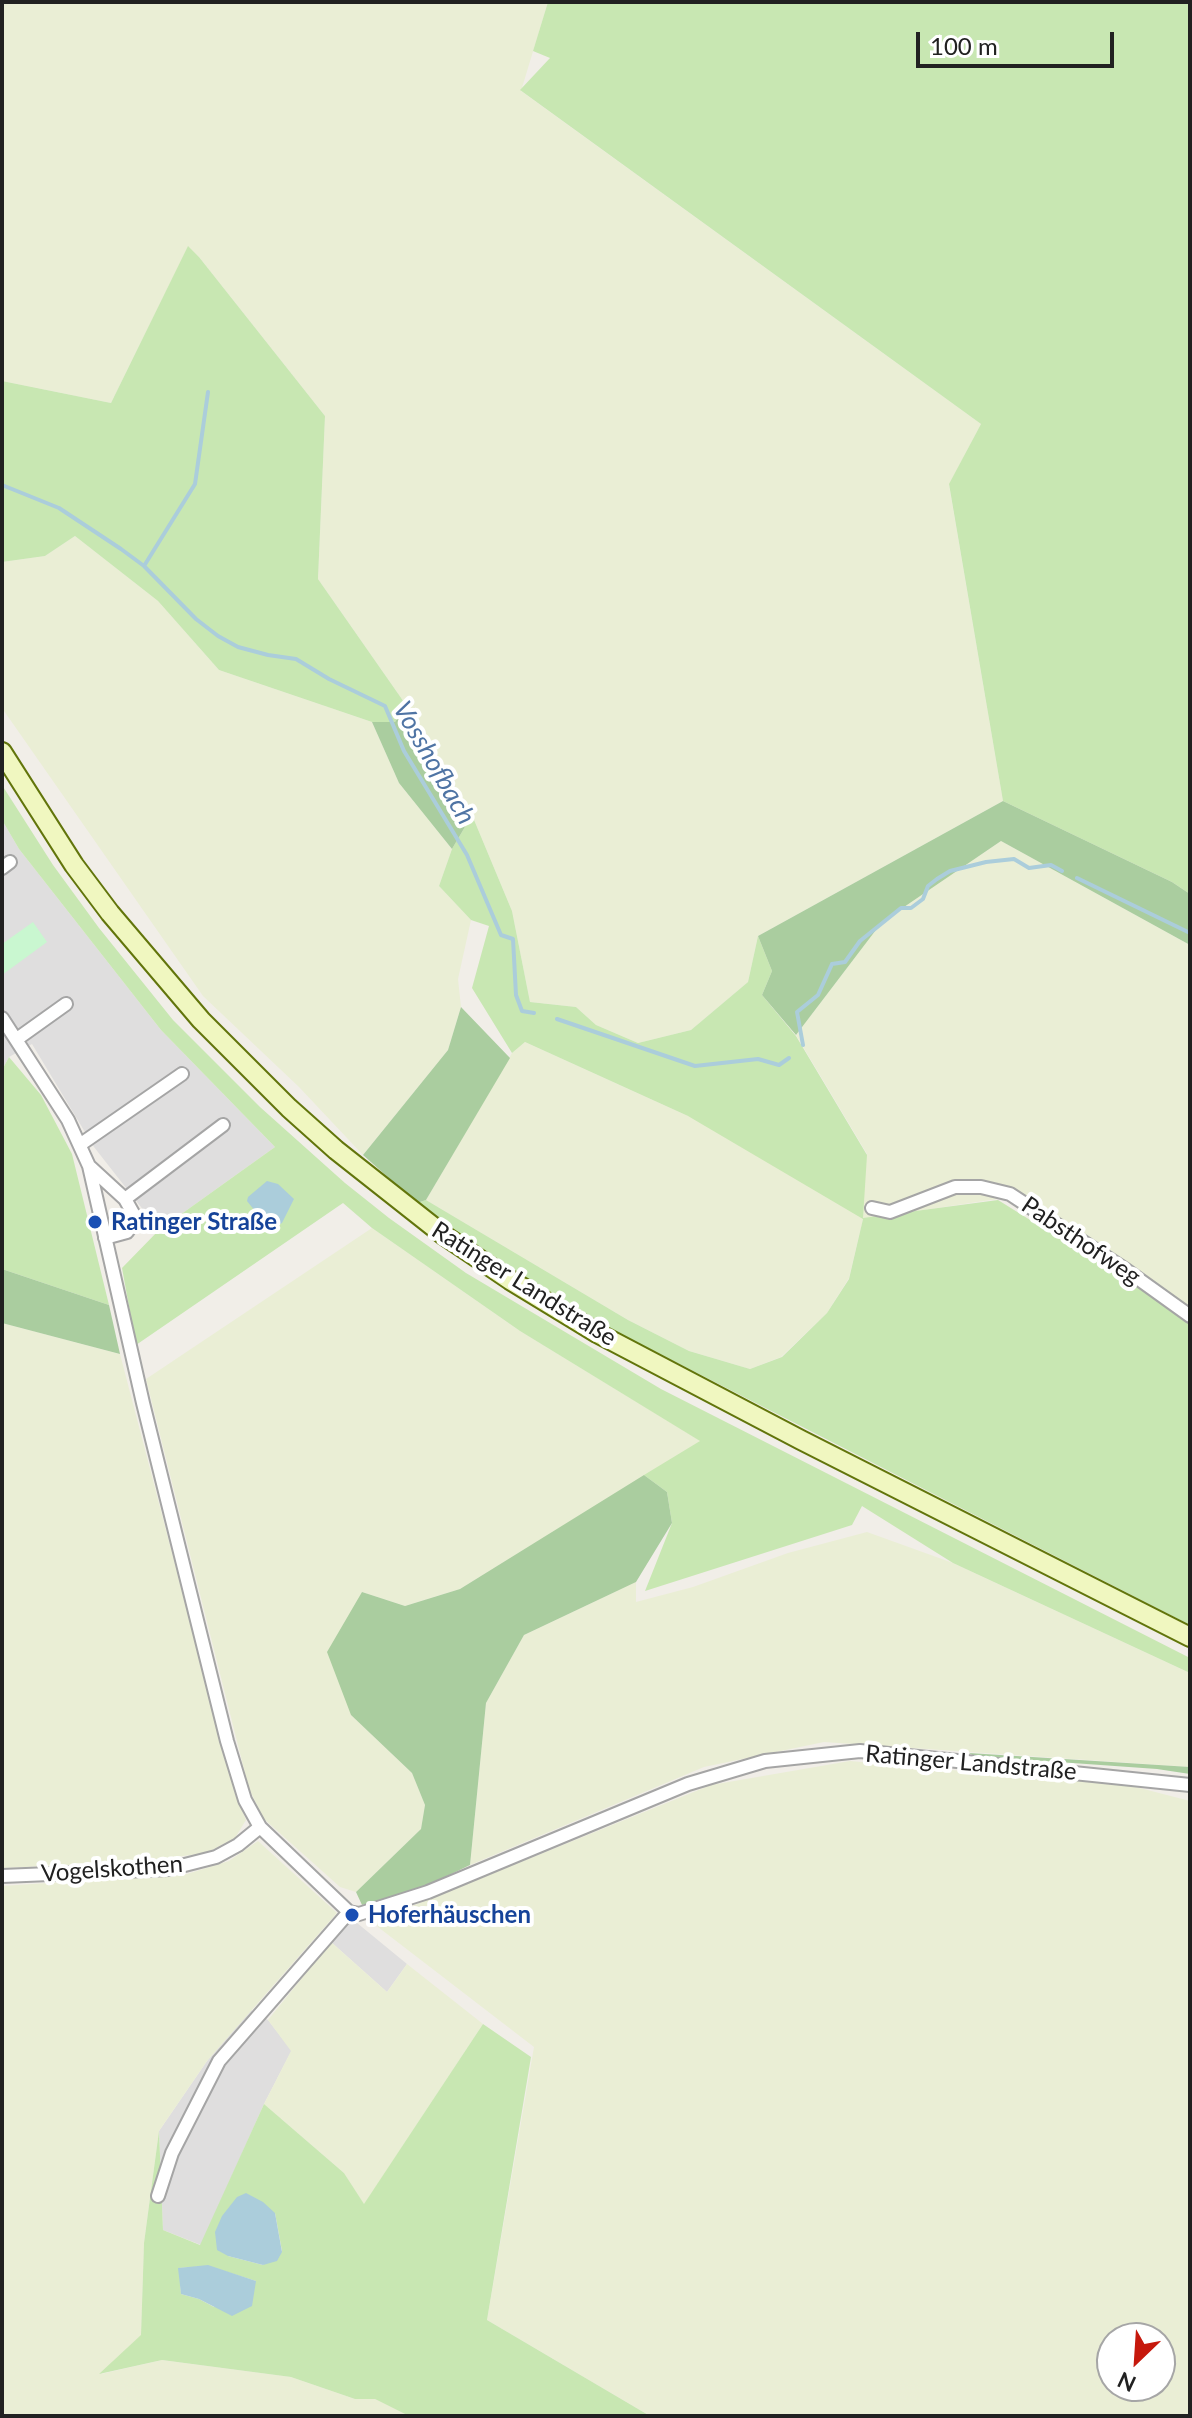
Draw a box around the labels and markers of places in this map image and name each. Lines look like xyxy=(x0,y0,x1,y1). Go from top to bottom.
place label: Ratinger Straße xyxy=(111,1208,277,1236)
marker: Ratinger Straße xyxy=(86,1213,104,1231)
place label: Hoferhäuschen xyxy=(368,1901,531,1929)
marker: Hoferhäuschen xyxy=(343,1906,361,1924)

